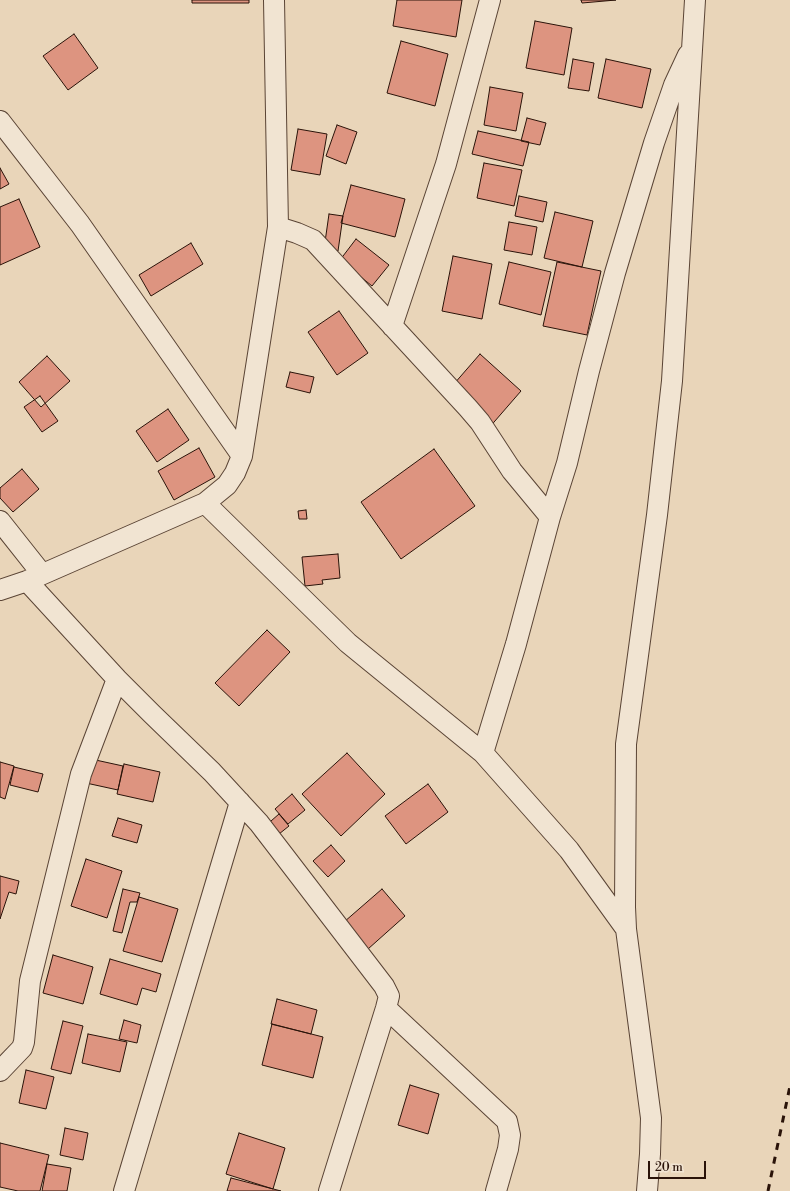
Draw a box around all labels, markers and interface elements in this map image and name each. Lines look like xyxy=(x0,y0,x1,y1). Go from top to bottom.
scale bar xyxy=(650,1153,708,1179)
text: 20 m xyxy=(655,1160,683,1175)

